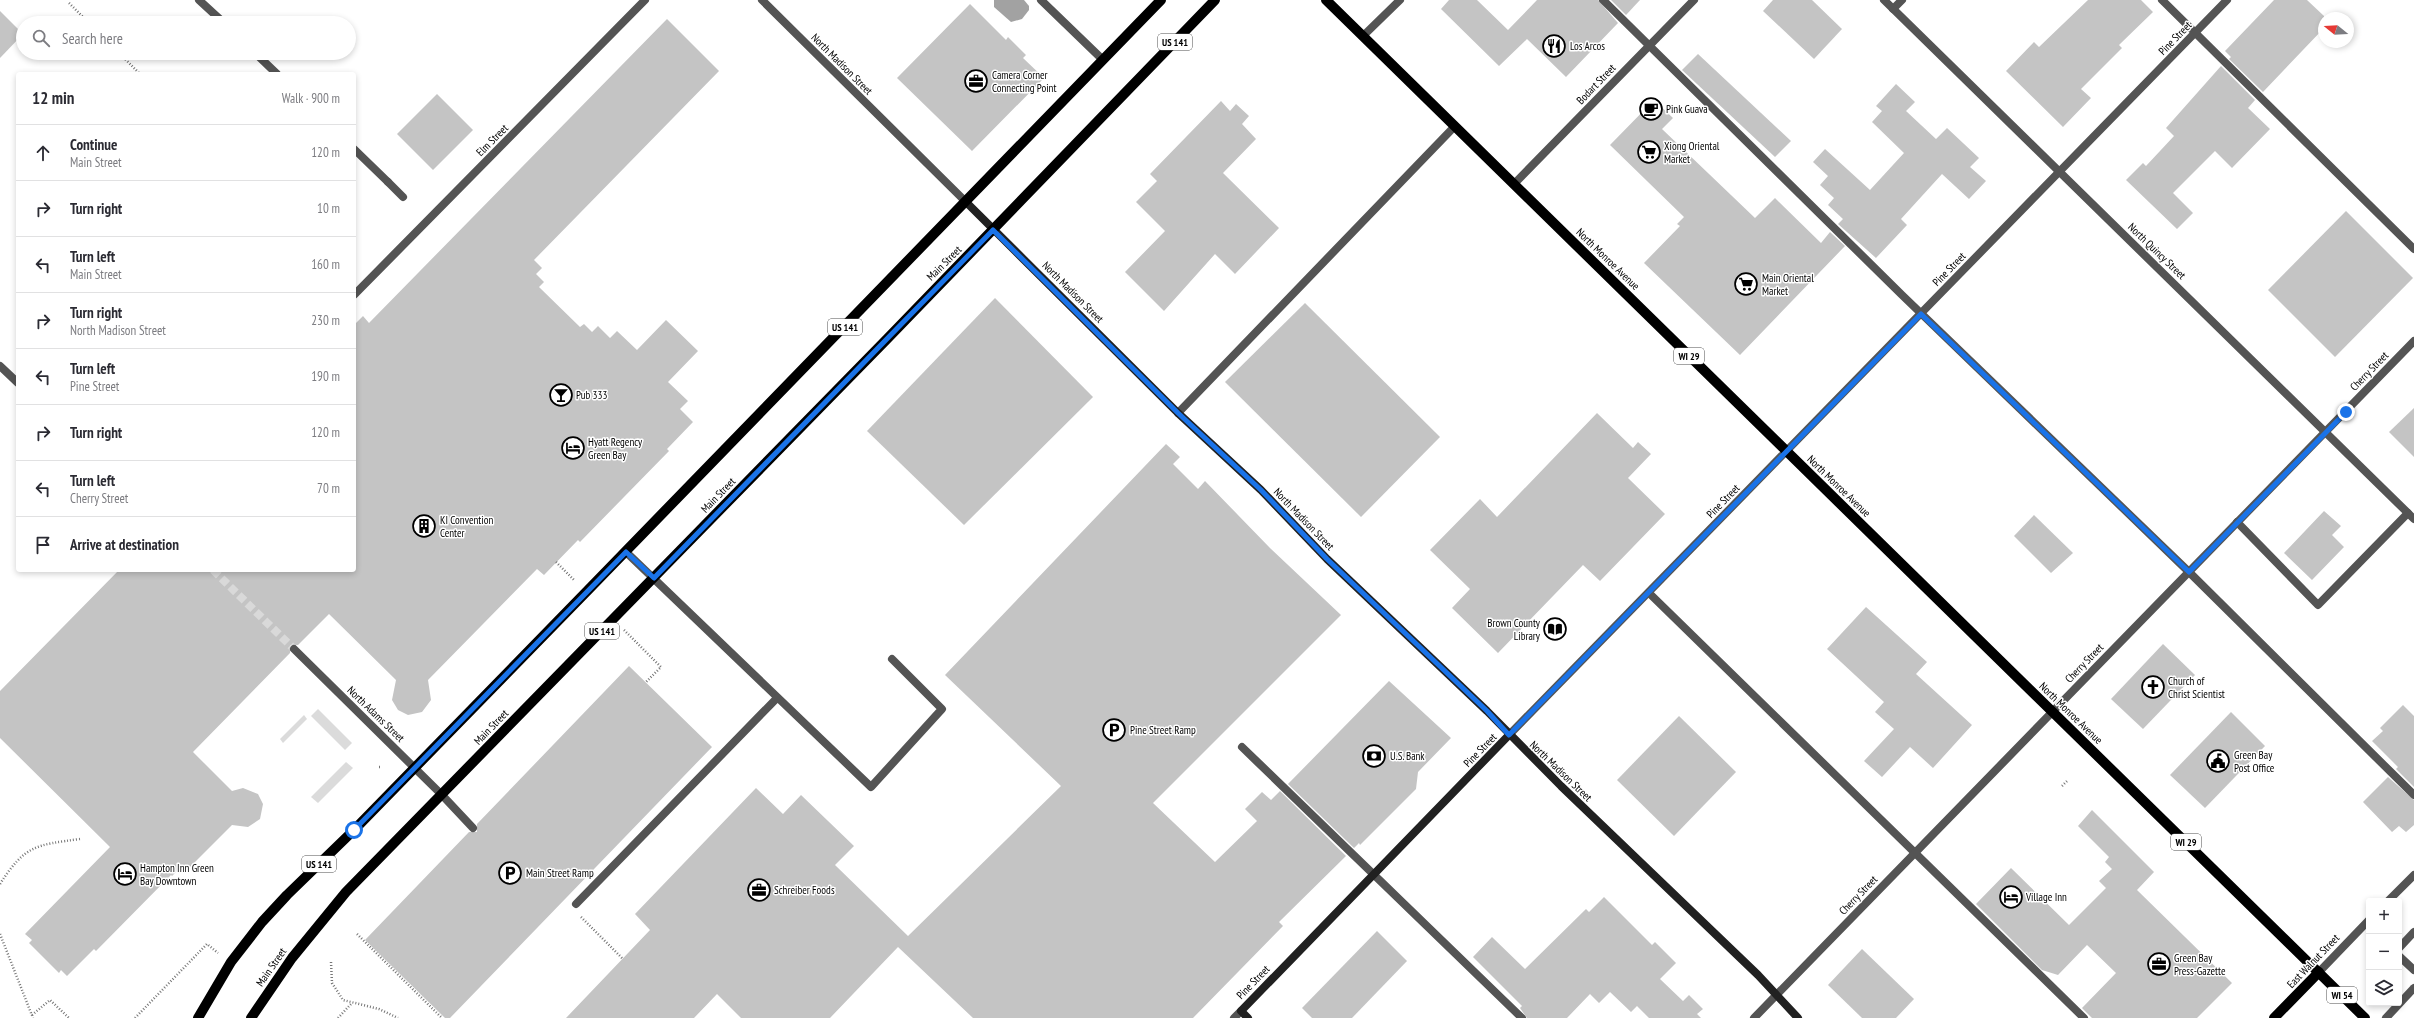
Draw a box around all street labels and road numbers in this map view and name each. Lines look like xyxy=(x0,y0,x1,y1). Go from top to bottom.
street label: Pine Street xyxy=(2155,18,2195,58)
street label: North Madison Street xyxy=(808,30,876,98)
road number: US 141 xyxy=(1158,34,1192,50)
street label: Bodart Street xyxy=(1573,61,1619,107)
street label: Elm Street xyxy=(473,121,511,159)
street label: North Quincy Street xyxy=(2125,220,2189,282)
street label: North Monroe Avenue xyxy=(1573,225,1643,293)
street label: Main Street xyxy=(924,243,964,283)
street label: Pine Street xyxy=(1929,249,1969,289)
street label: North Madison Street xyxy=(1039,258,1107,326)
road number: US 141 xyxy=(828,319,862,335)
road number: WI 29 xyxy=(1674,348,1704,364)
street label: Cherry Street xyxy=(2347,348,2391,394)
street label: North Monroe Avenue xyxy=(1804,452,1874,520)
street label: Main Street xyxy=(698,474,738,516)
street label: Pine Street xyxy=(1703,481,1743,521)
street label: North Madison Street xyxy=(1271,485,1337,553)
road number: US 141 xyxy=(585,623,619,639)
street label: Cherry Street xyxy=(2062,640,2106,686)
street label: North Monroe Avenue xyxy=(2036,679,2106,747)
street label: North Adams Street xyxy=(344,683,408,745)
street label: Main Street xyxy=(471,706,511,748)
street label: Pine Street xyxy=(1460,730,1500,770)
street label: North Madison Street xyxy=(1527,738,1595,804)
road number: WI 29 xyxy=(2171,834,2201,850)
road number: US 141 xyxy=(302,856,336,872)
street label: Cherry Street xyxy=(1836,872,1880,918)
street label: East Walnut Street xyxy=(2284,931,2342,991)
street label: Main Street xyxy=(253,945,289,989)
street label: Pine Street xyxy=(1233,962,1273,1002)
road number: WI 54 xyxy=(2327,987,2357,1003)

